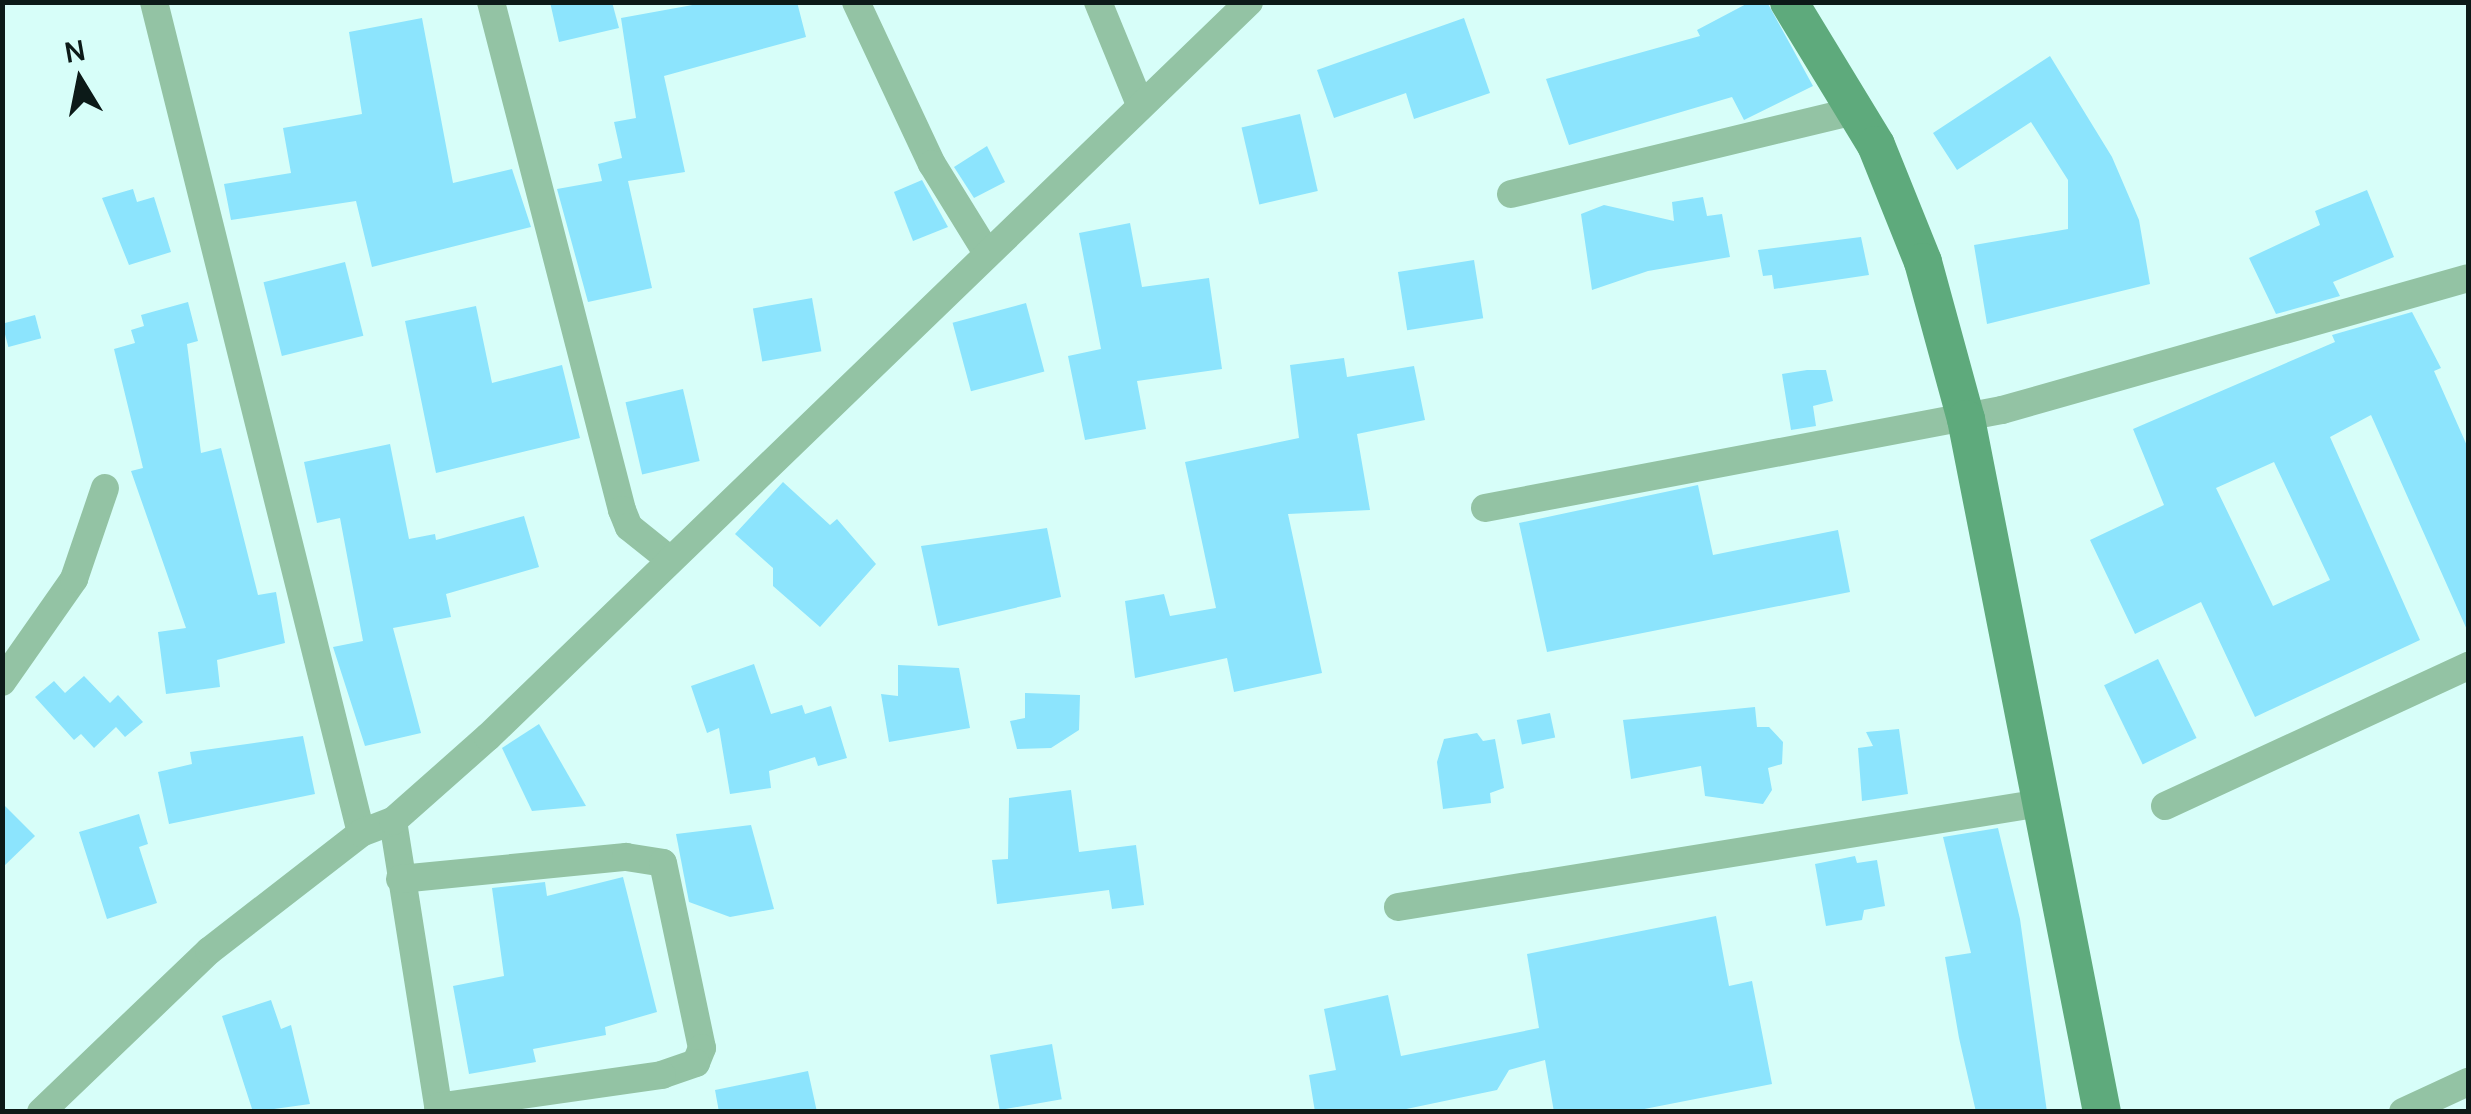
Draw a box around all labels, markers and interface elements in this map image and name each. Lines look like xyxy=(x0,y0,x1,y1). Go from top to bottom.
north arrow xyxy=(30,30,130,130)
text: N xyxy=(62,30,88,71)

